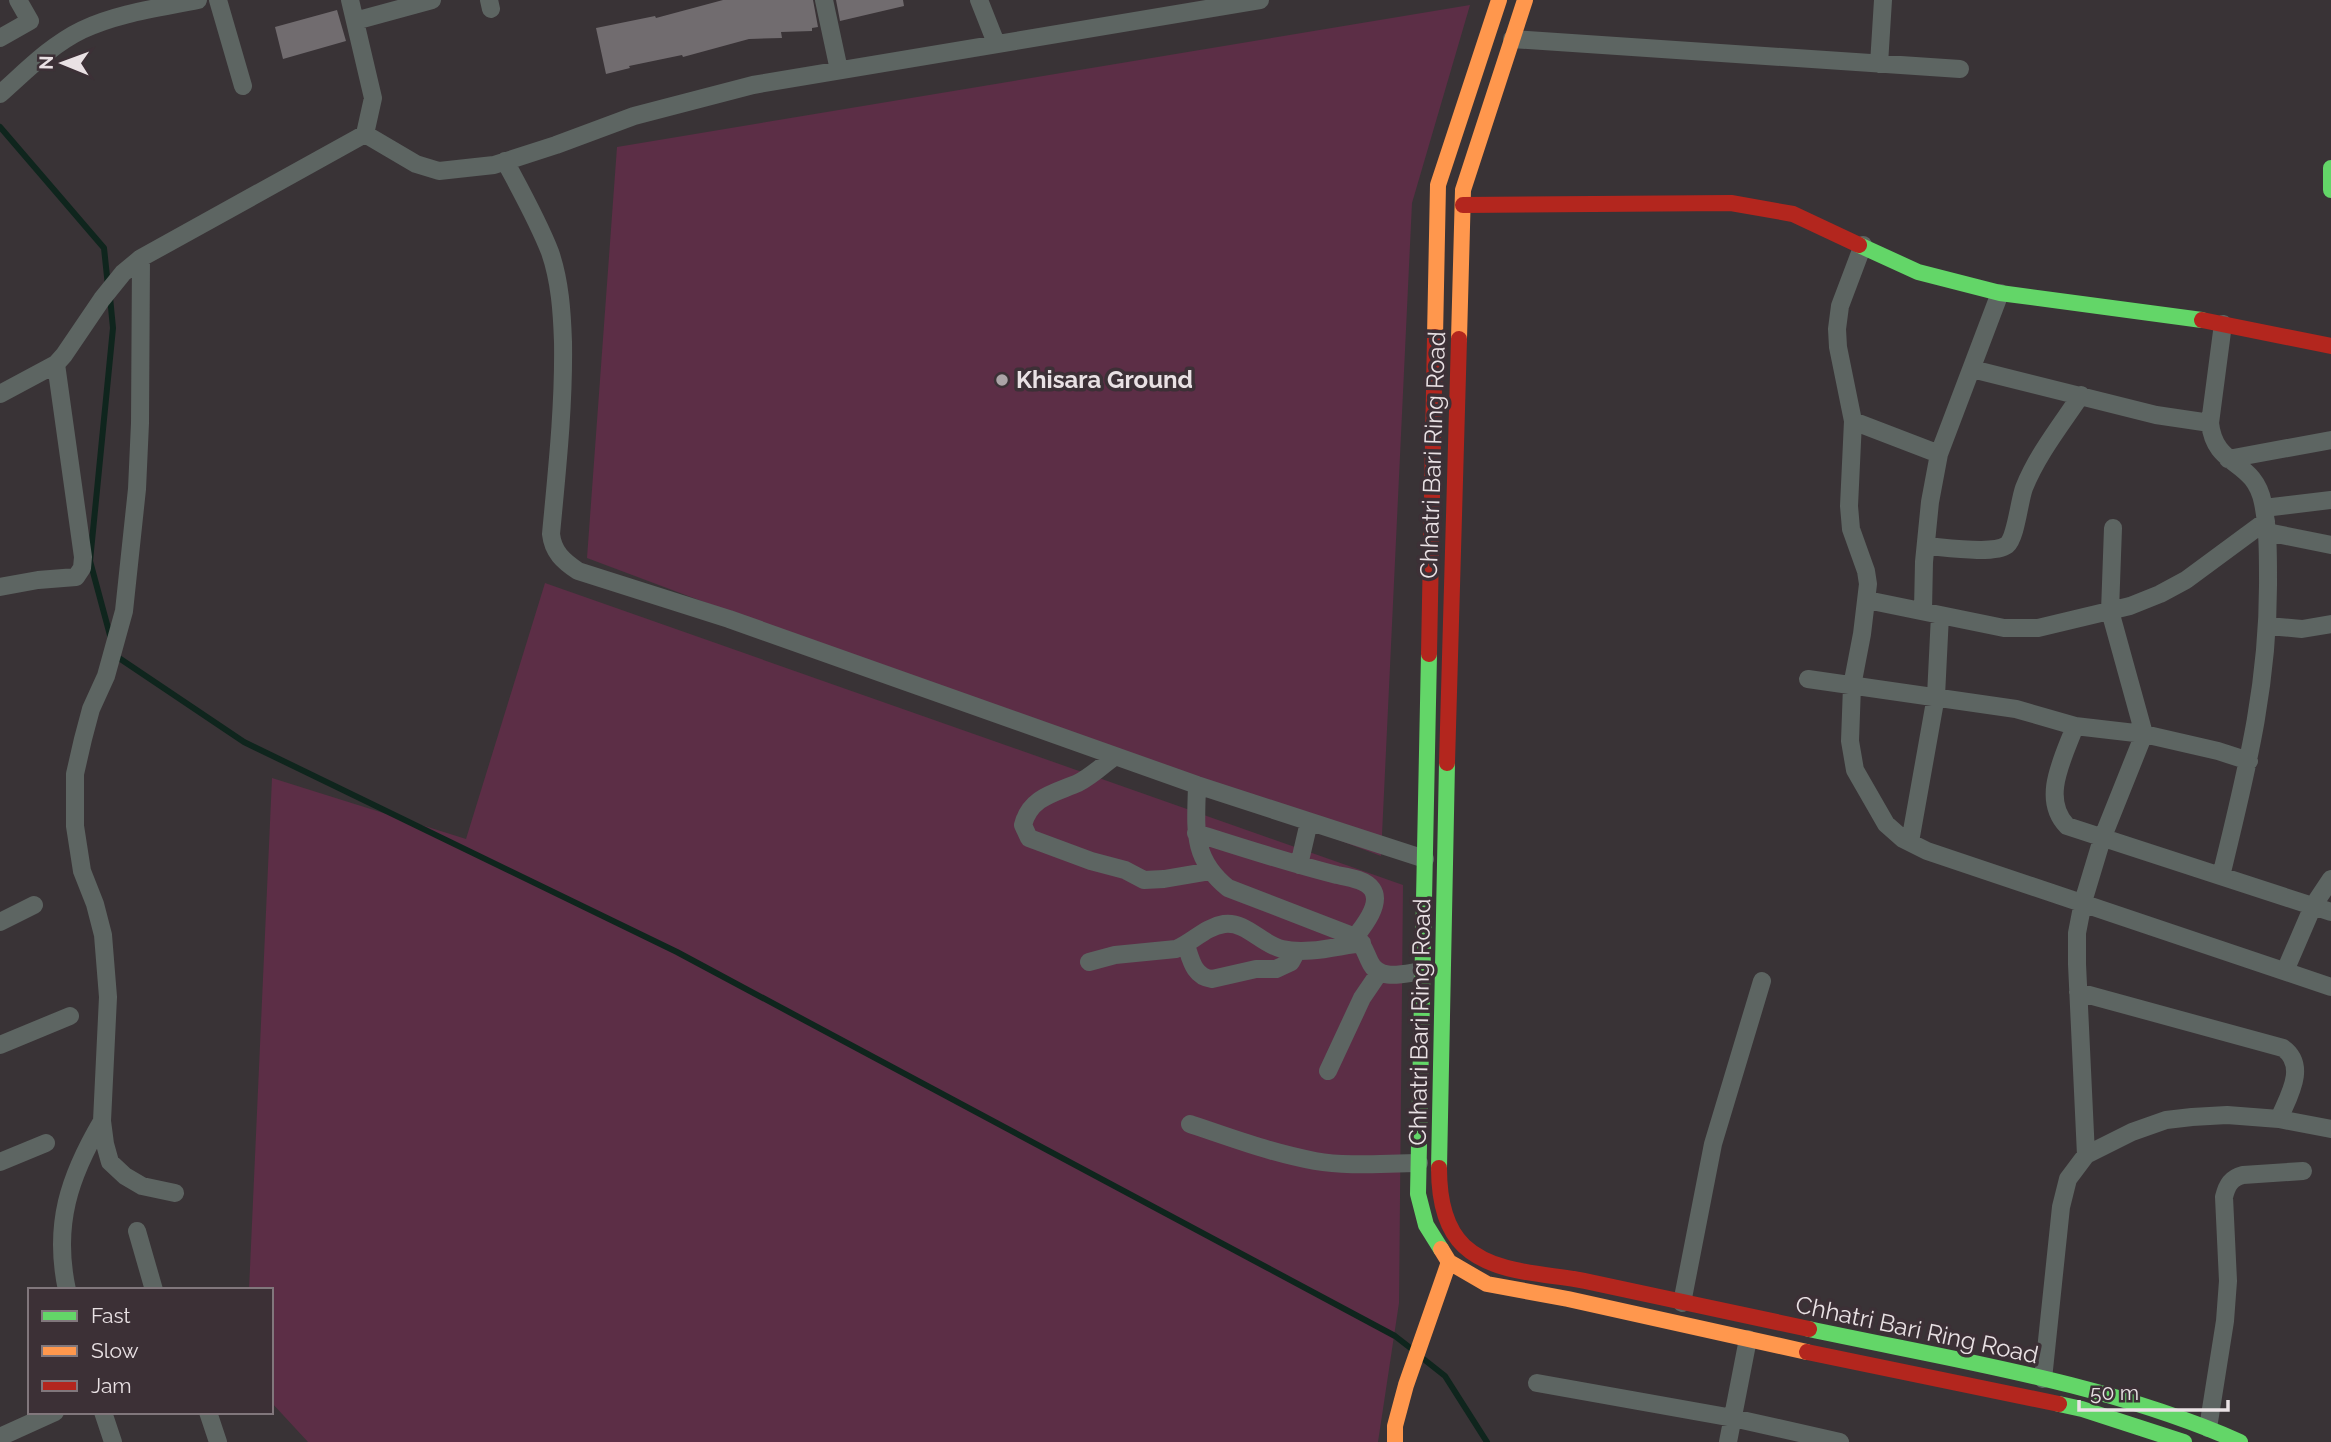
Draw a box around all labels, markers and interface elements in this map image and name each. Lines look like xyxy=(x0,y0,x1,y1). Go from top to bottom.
north arrow xyxy=(28,28,98,98)
text: N xyxy=(35,55,57,70)
street label: Chhatri Bari Ring Road xyxy=(1414,331,1451,579)
place label: Khisara Ground xyxy=(1016,365,1193,394)
marker: Khisara Ground xyxy=(994,372,1010,388)
street label: Chhatri Bari Ring Road xyxy=(1403,898,1436,1146)
legend xyxy=(28,1288,273,1414)
street label: Chhatri Bari Ring Road xyxy=(1793,1290,2041,1369)
text: Fast xyxy=(91,1303,131,1328)
text: Slow xyxy=(91,1338,139,1363)
scale bar xyxy=(2079,1368,2228,1412)
text: Jam xyxy=(91,1373,132,1398)
text: 50 m xyxy=(2090,1380,2139,1405)

